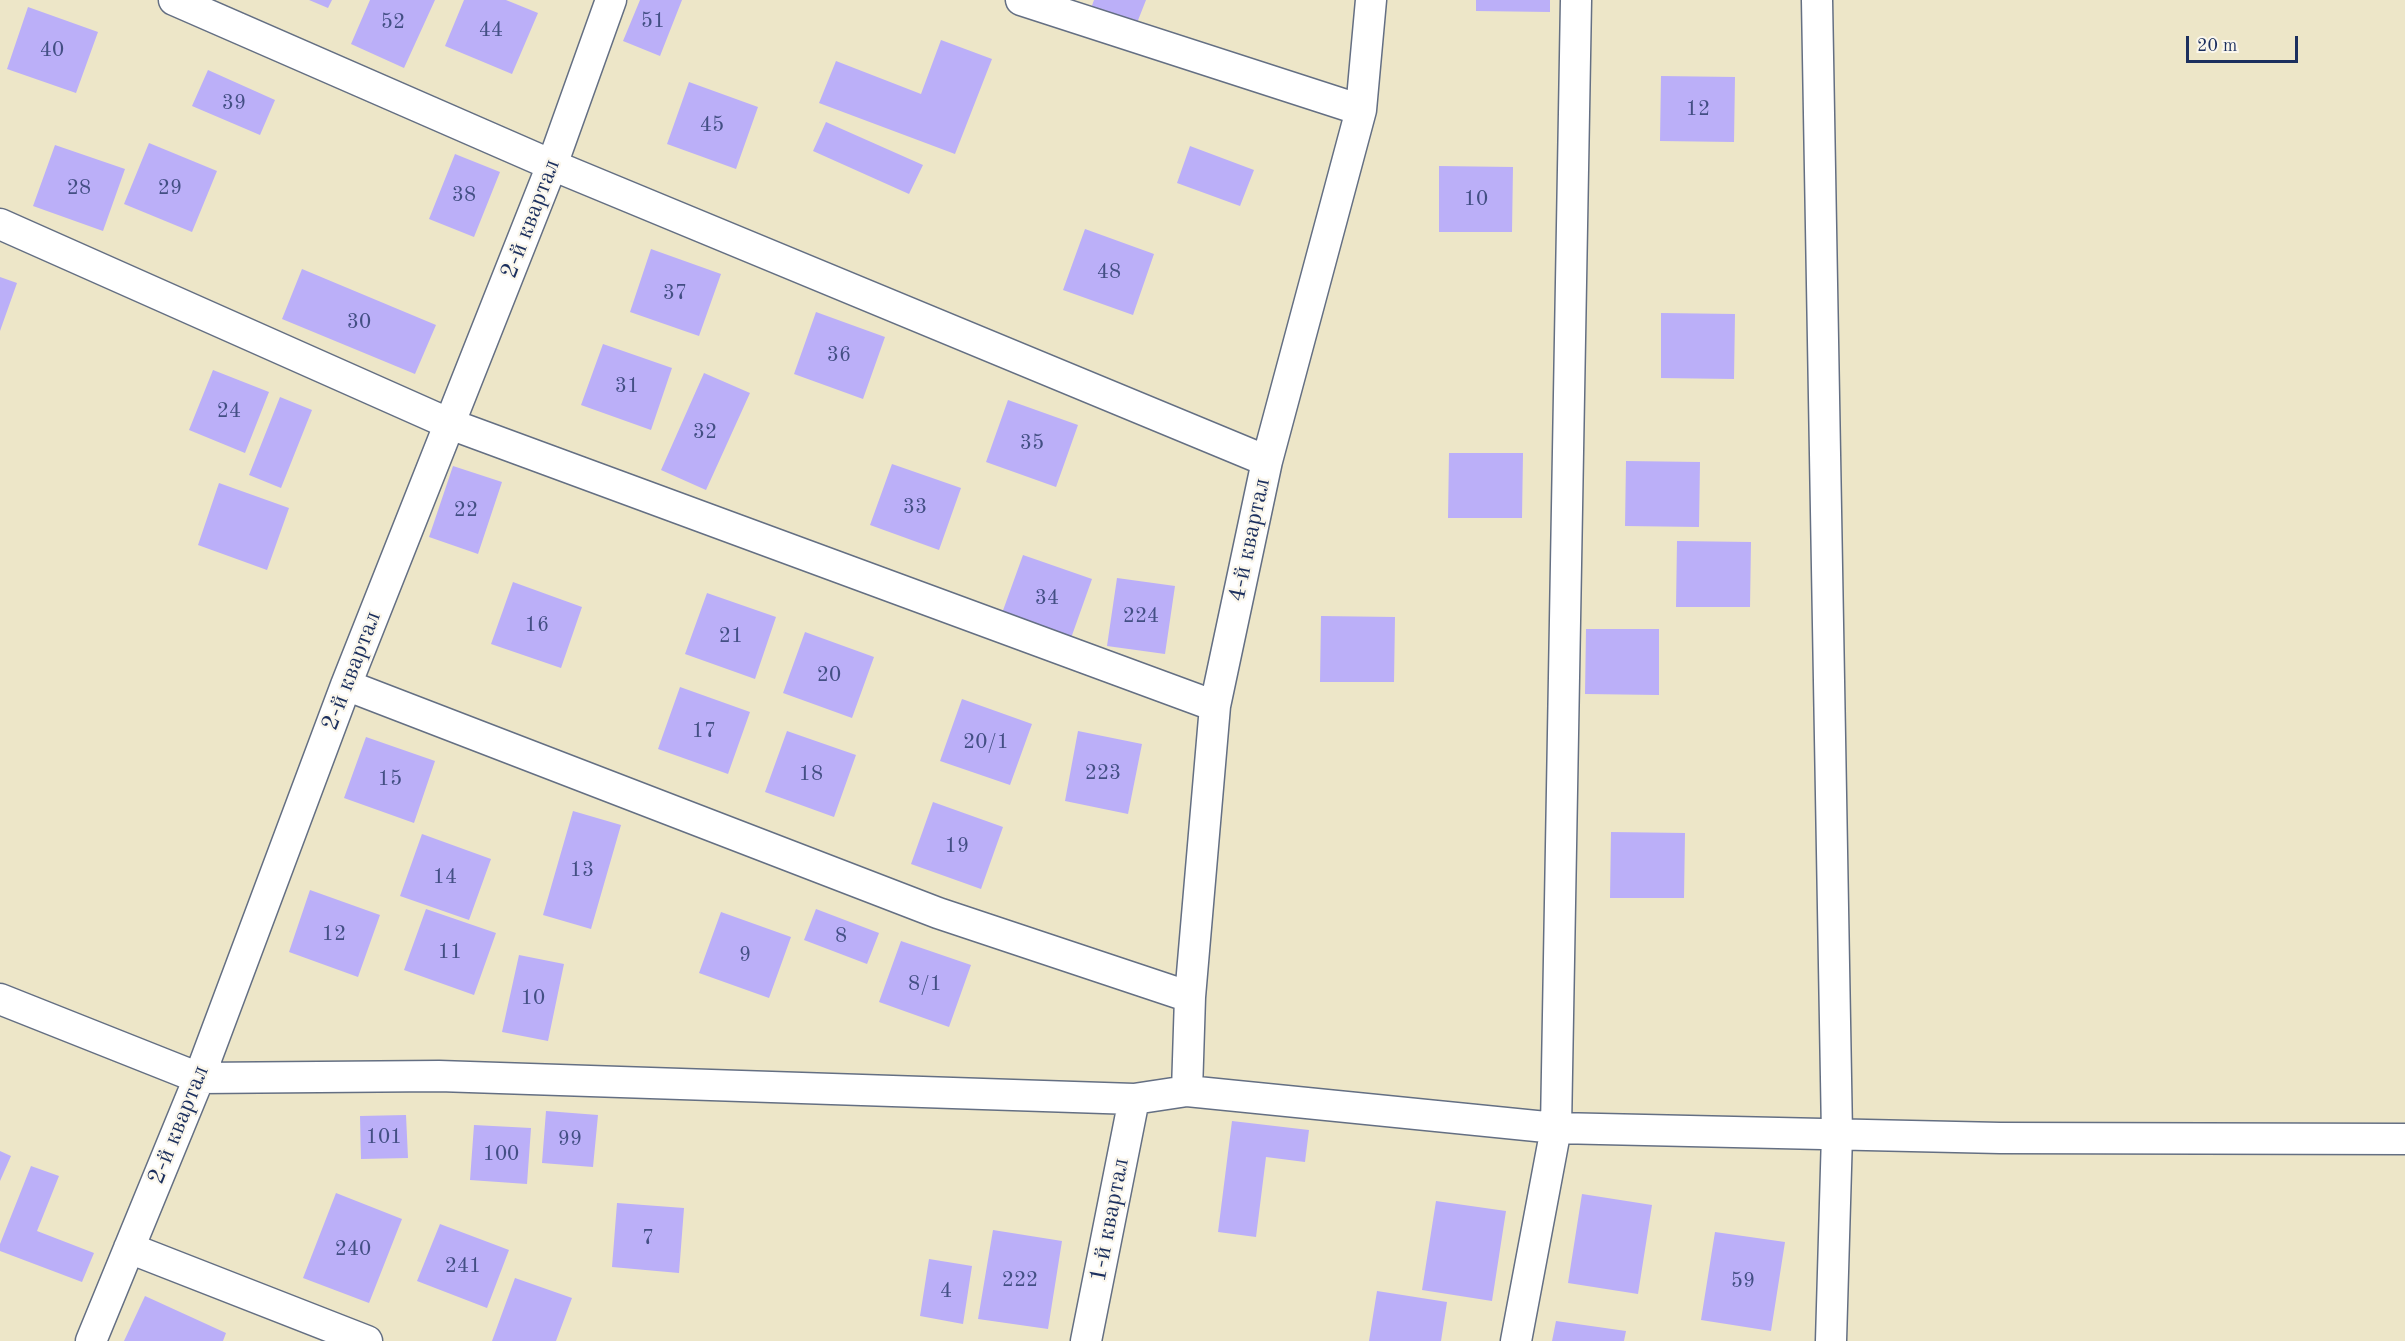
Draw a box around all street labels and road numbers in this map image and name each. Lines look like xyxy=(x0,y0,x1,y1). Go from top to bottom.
street label: 2-й квартал xyxy=(495,155,567,283)
street label: 4-й квартал xyxy=(1223,476,1277,604)
street label: 2-й квартал xyxy=(316,607,388,735)
street label: 2-й квартал xyxy=(142,1061,216,1189)
street label: 1-й квартал xyxy=(1084,1156,1136,1284)

